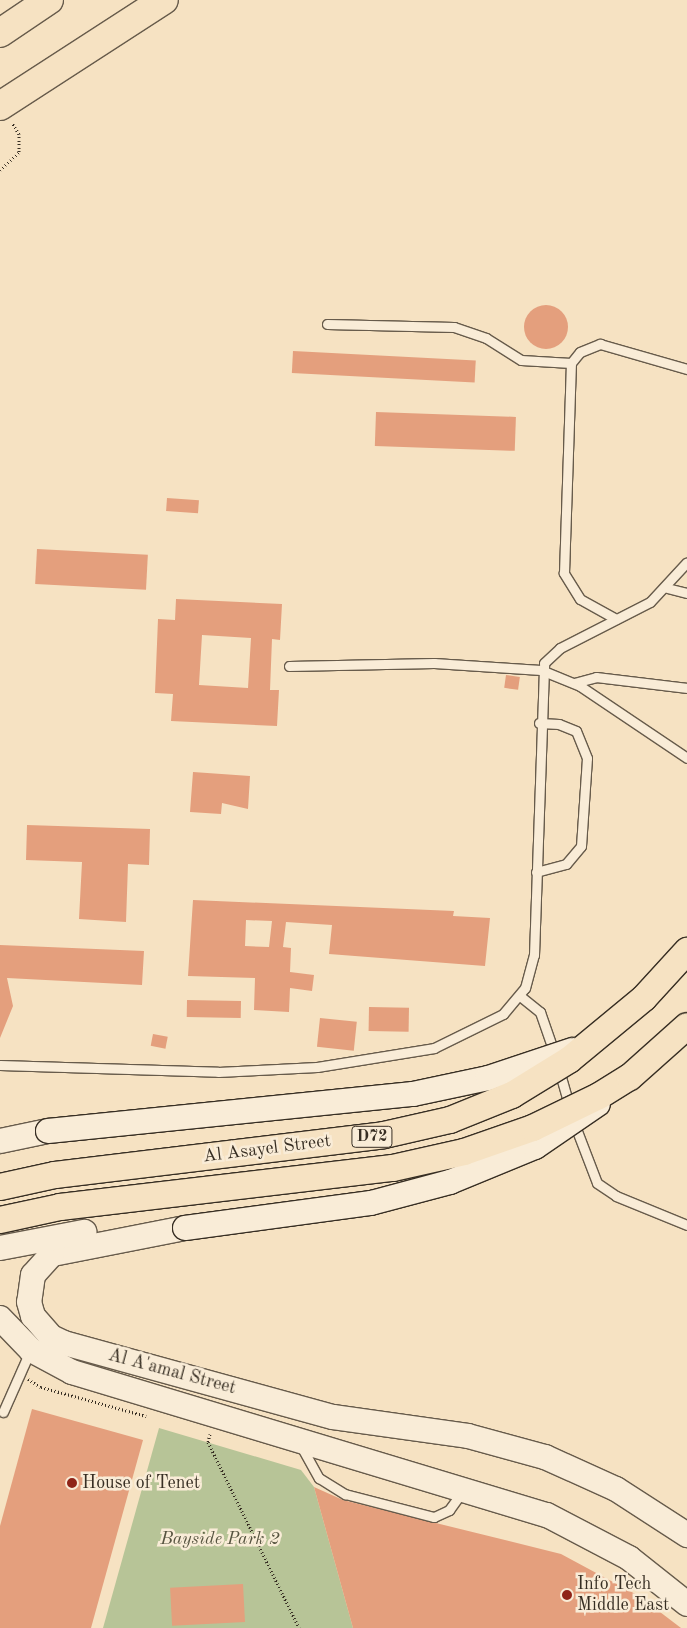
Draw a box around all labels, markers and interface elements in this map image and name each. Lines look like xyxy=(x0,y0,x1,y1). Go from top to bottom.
road number: D72 xyxy=(351,1124,393,1150)
street label: Al Asayel Street xyxy=(202,1130,332,1168)
street label: Al A'amal Street xyxy=(106,1345,238,1399)
place label: House of Tenet xyxy=(82,1472,200,1494)
marker: House of Tenet xyxy=(66,1477,78,1489)
park label: Bayside Park 2 xyxy=(160,1528,280,1550)
place label: Info Tech Middle East xyxy=(577,1574,669,1616)
marker: Info Tech Middle East xyxy=(561,1589,573,1601)

